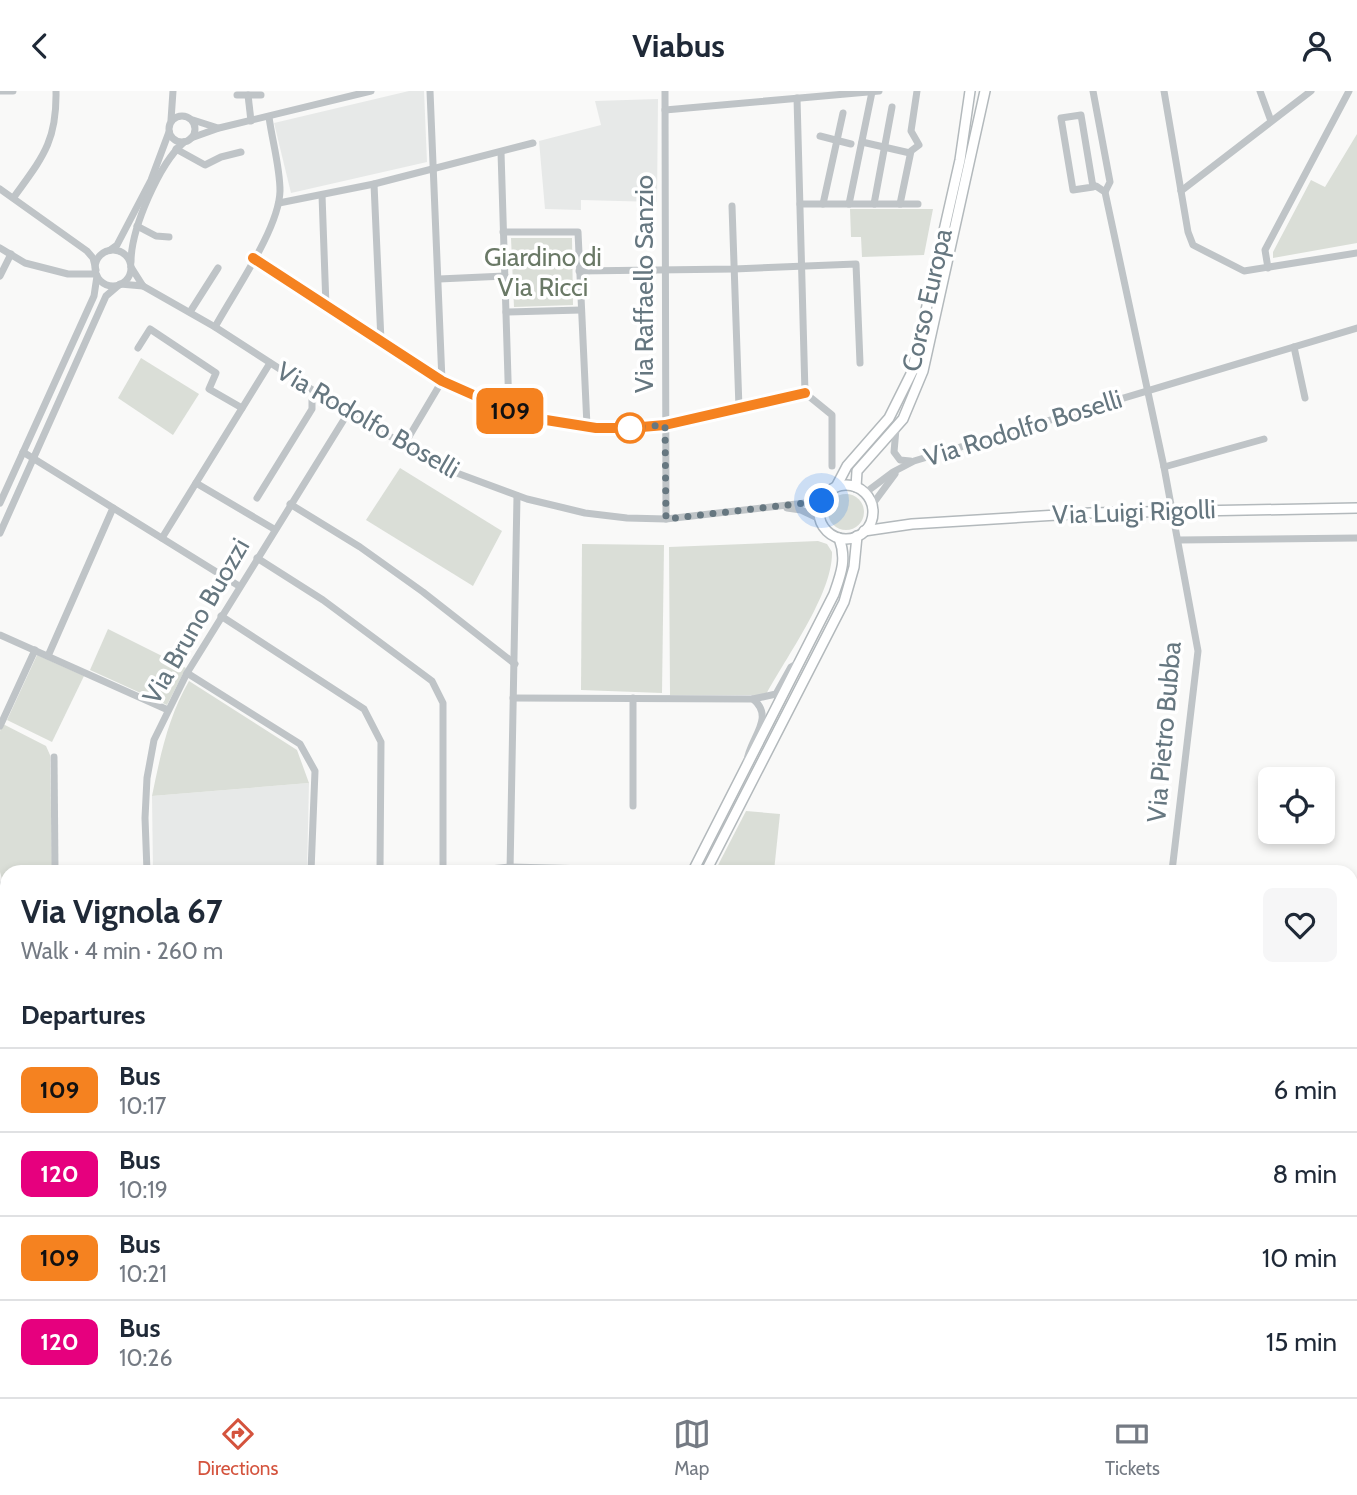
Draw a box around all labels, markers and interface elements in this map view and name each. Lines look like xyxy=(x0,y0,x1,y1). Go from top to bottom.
text: Viabus xyxy=(632,26,725,65)
icon: back xyxy=(21,27,59,65)
icon: person xyxy=(1298,27,1336,65)
street label: Via Raffaello Sanzio xyxy=(628,175,660,393)
street label: Corso Europa xyxy=(895,225,959,375)
park label: Giardino di Via Ricci xyxy=(484,241,602,303)
street label: Via Rodolfo Boselli xyxy=(271,355,465,485)
street label: Via Rodolfo Boselli xyxy=(920,383,1126,473)
line badge: 109 xyxy=(470,388,550,434)
text: 109 xyxy=(490,396,530,425)
unlabelled marker xyxy=(615,413,645,443)
your location xyxy=(804,483,839,518)
street label: Via Luigi Rigolli xyxy=(1052,493,1216,531)
street label: Via Bruno Buozzi xyxy=(136,533,256,709)
street label: Via Pietro Bubba xyxy=(1140,640,1188,824)
map controls xyxy=(1258,767,1335,844)
button: locate xyxy=(1258,767,1335,844)
button: heart xyxy=(1263,888,1337,962)
text: Via Vignola 67 xyxy=(21,891,223,931)
text: Walk · 4 min · 260 m xyxy=(21,937,223,965)
text: Departures xyxy=(21,999,145,1031)
text: Bus xyxy=(119,1060,160,1092)
text: 6 min xyxy=(1274,1074,1337,1106)
text: 109 xyxy=(40,1075,79,1104)
text: 10:17 xyxy=(119,1092,166,1120)
text: Bus xyxy=(119,1144,160,1176)
text: 8 min xyxy=(1273,1158,1337,1190)
text: 120 xyxy=(40,1159,79,1188)
text: 10:19 xyxy=(119,1176,168,1204)
text: Bus xyxy=(119,1228,160,1260)
text: 10 min xyxy=(1262,1242,1337,1274)
text: 109 xyxy=(40,1243,79,1272)
text: 10:21 xyxy=(119,1260,167,1288)
text: Bus xyxy=(119,1312,160,1344)
text: 15 min xyxy=(1266,1326,1337,1358)
text: 120 xyxy=(40,1327,79,1356)
text: 10:26 xyxy=(119,1344,172,1372)
tab: Directions xyxy=(197,1415,278,1480)
tab: Map xyxy=(673,1415,711,1480)
tab: Tickets xyxy=(1105,1415,1160,1480)

